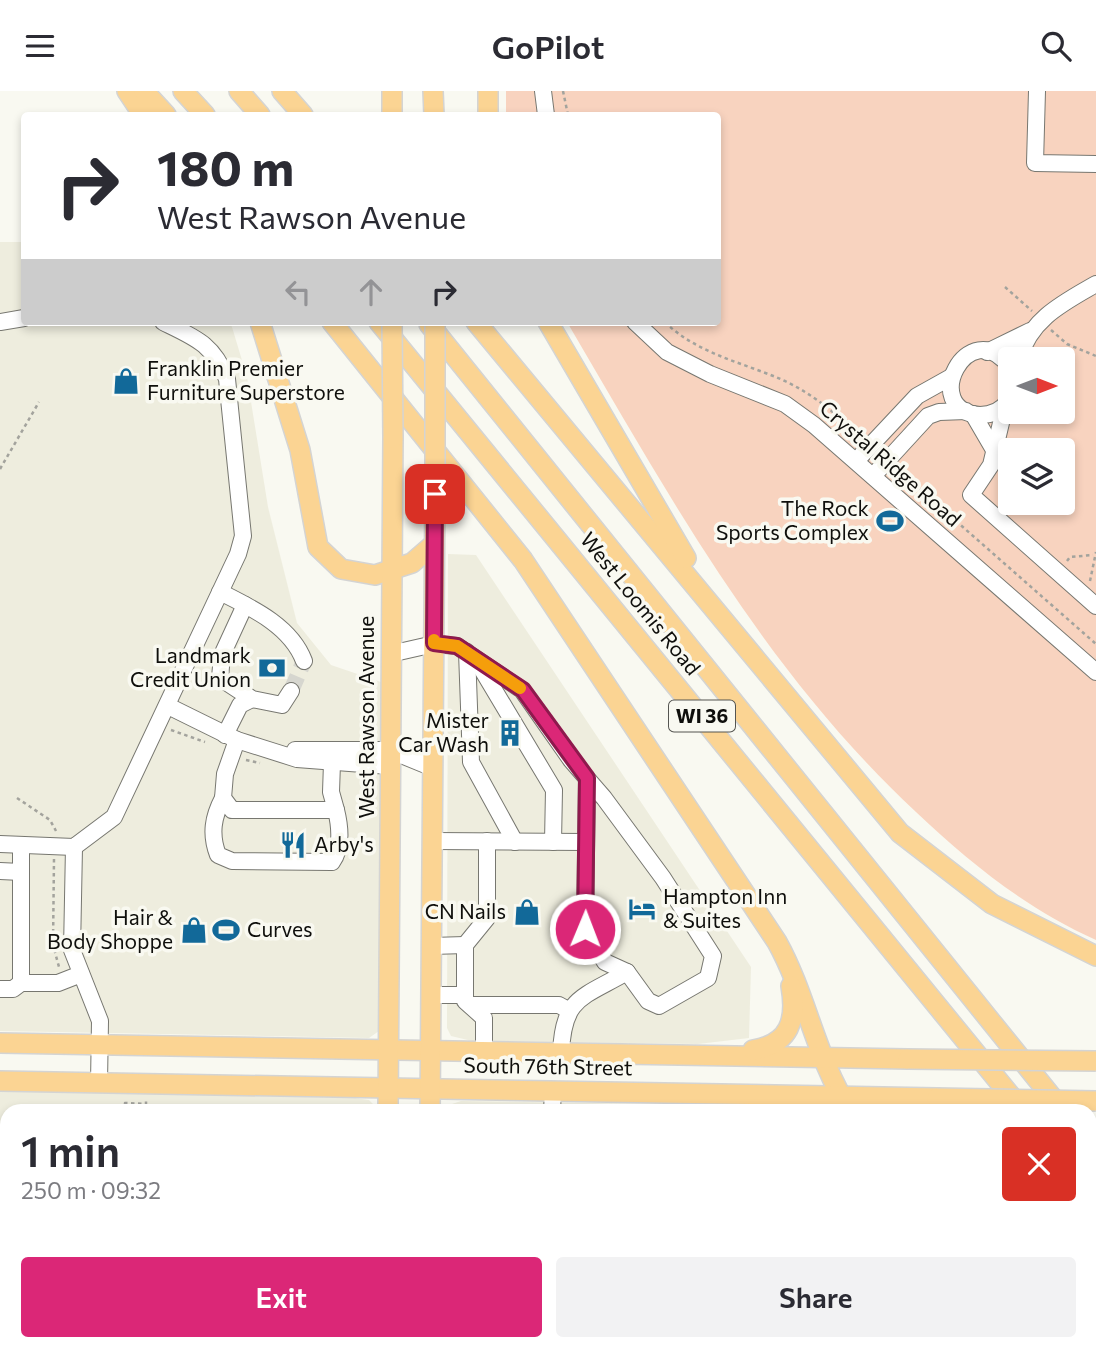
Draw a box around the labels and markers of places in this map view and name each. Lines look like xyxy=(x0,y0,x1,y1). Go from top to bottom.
place label: Franklin Premier Furniture Superstore xyxy=(147,355,345,404)
shop icon: Franklin Premier Furniture Superstore xyxy=(111,366,141,396)
pin xyxy=(405,464,465,524)
place label: The Rock Sports Complex xyxy=(716,495,869,544)
sports icon: The Rock Sports Complex xyxy=(875,506,905,536)
place label: Landmark Credit Union xyxy=(130,642,251,691)
bank icon: Landmark Credit Union xyxy=(257,653,287,683)
place label: Mister Car Wash xyxy=(398,707,489,756)
building icon: Mister Car Wash xyxy=(495,718,525,748)
restaurant icon: Arby's xyxy=(278,830,308,860)
place label: Arby's xyxy=(314,831,374,856)
place label: Hampton Inn & Suites xyxy=(663,883,787,932)
hotel icon: Hampton Inn & Suites xyxy=(627,894,657,924)
shop icon: CN Nails xyxy=(512,897,542,927)
place label: CN Nails xyxy=(425,898,506,923)
place label: Hair & Body Shoppe xyxy=(47,904,174,953)
shop icon: Hair & Body Shoppe xyxy=(179,915,209,945)
sports icon: Curves xyxy=(211,915,241,945)
place label: Curves xyxy=(247,916,313,941)

